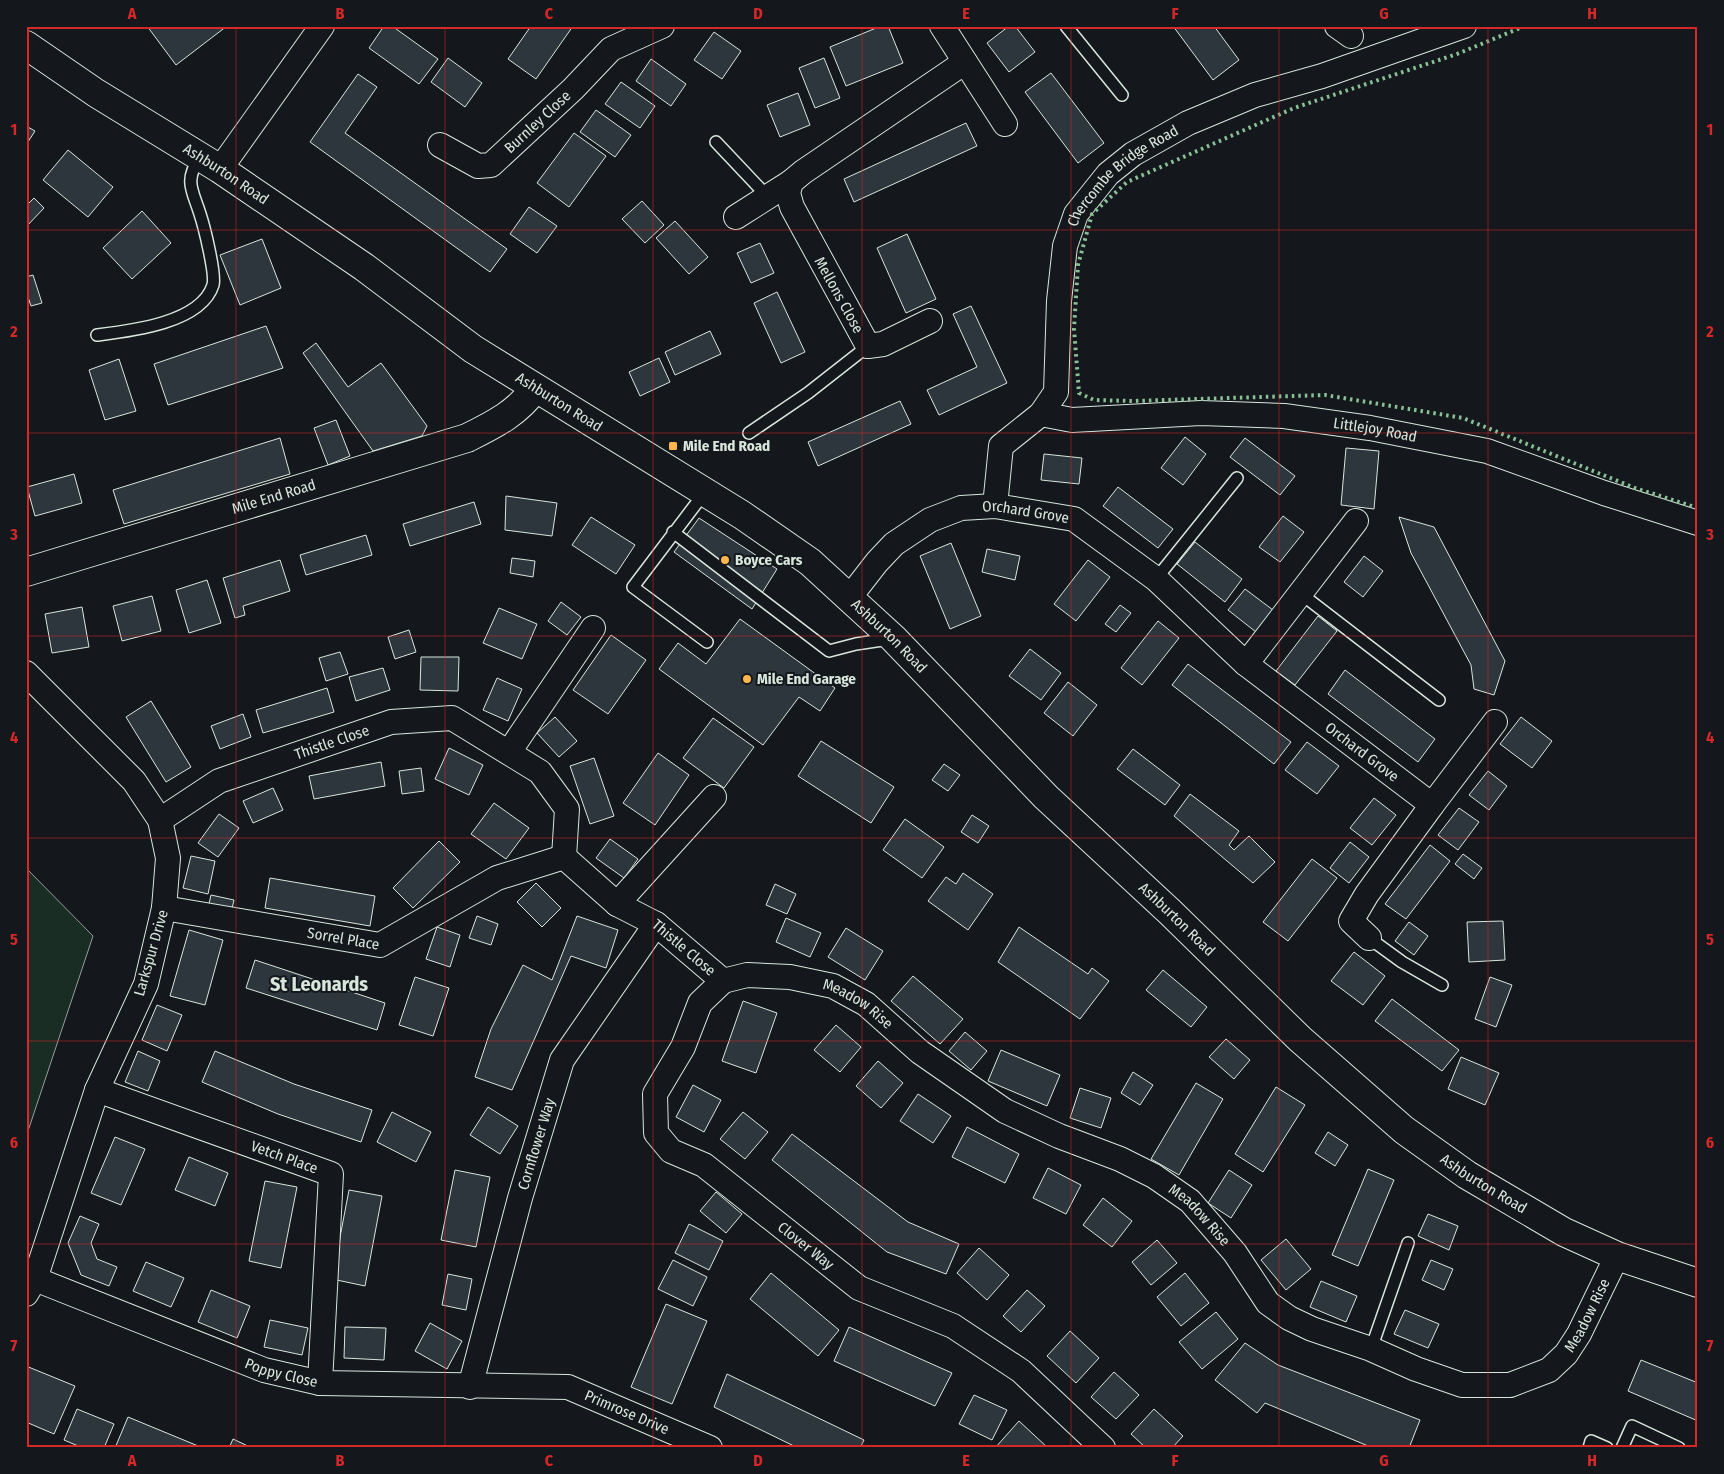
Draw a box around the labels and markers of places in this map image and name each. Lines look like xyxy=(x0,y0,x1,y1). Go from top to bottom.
place label: Mile End Road xyxy=(683,437,770,455)
marker: Mile End Road xyxy=(667,440,679,452)
place label: Boyce Cars xyxy=(735,551,803,569)
marker: Boyce Cars xyxy=(719,554,731,566)
place label: Mile End Garage xyxy=(757,670,856,688)
marker: Mile End Garage xyxy=(741,673,753,685)

